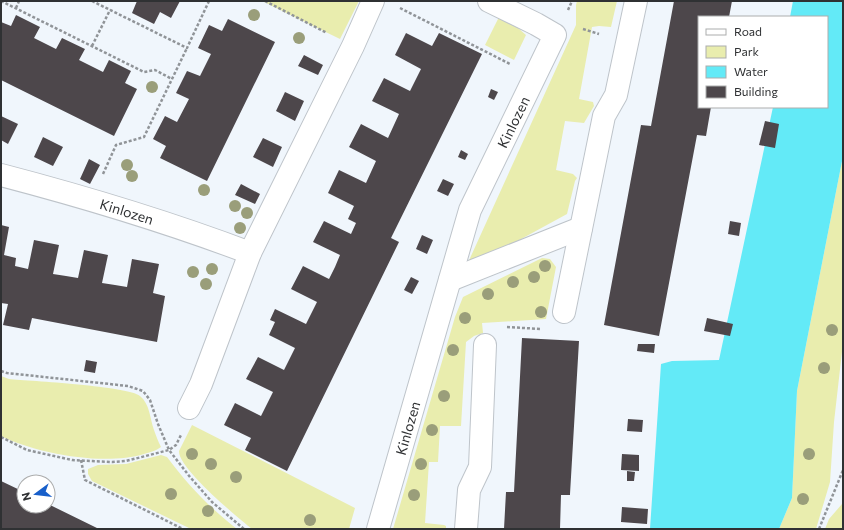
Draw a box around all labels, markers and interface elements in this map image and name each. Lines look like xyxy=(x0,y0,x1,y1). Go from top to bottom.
legend xyxy=(698,16,828,108)
text: Road xyxy=(734,24,762,38)
text: Park xyxy=(734,44,760,58)
text: Water xyxy=(734,64,768,78)
text: Building xyxy=(734,84,778,98)
street label: Kinlozen xyxy=(493,93,533,150)
street label: Kinlozen xyxy=(98,195,156,227)
street label: Kinlozen xyxy=(391,399,423,457)
north arrow xyxy=(16,474,56,514)
text: N xyxy=(19,491,33,502)

